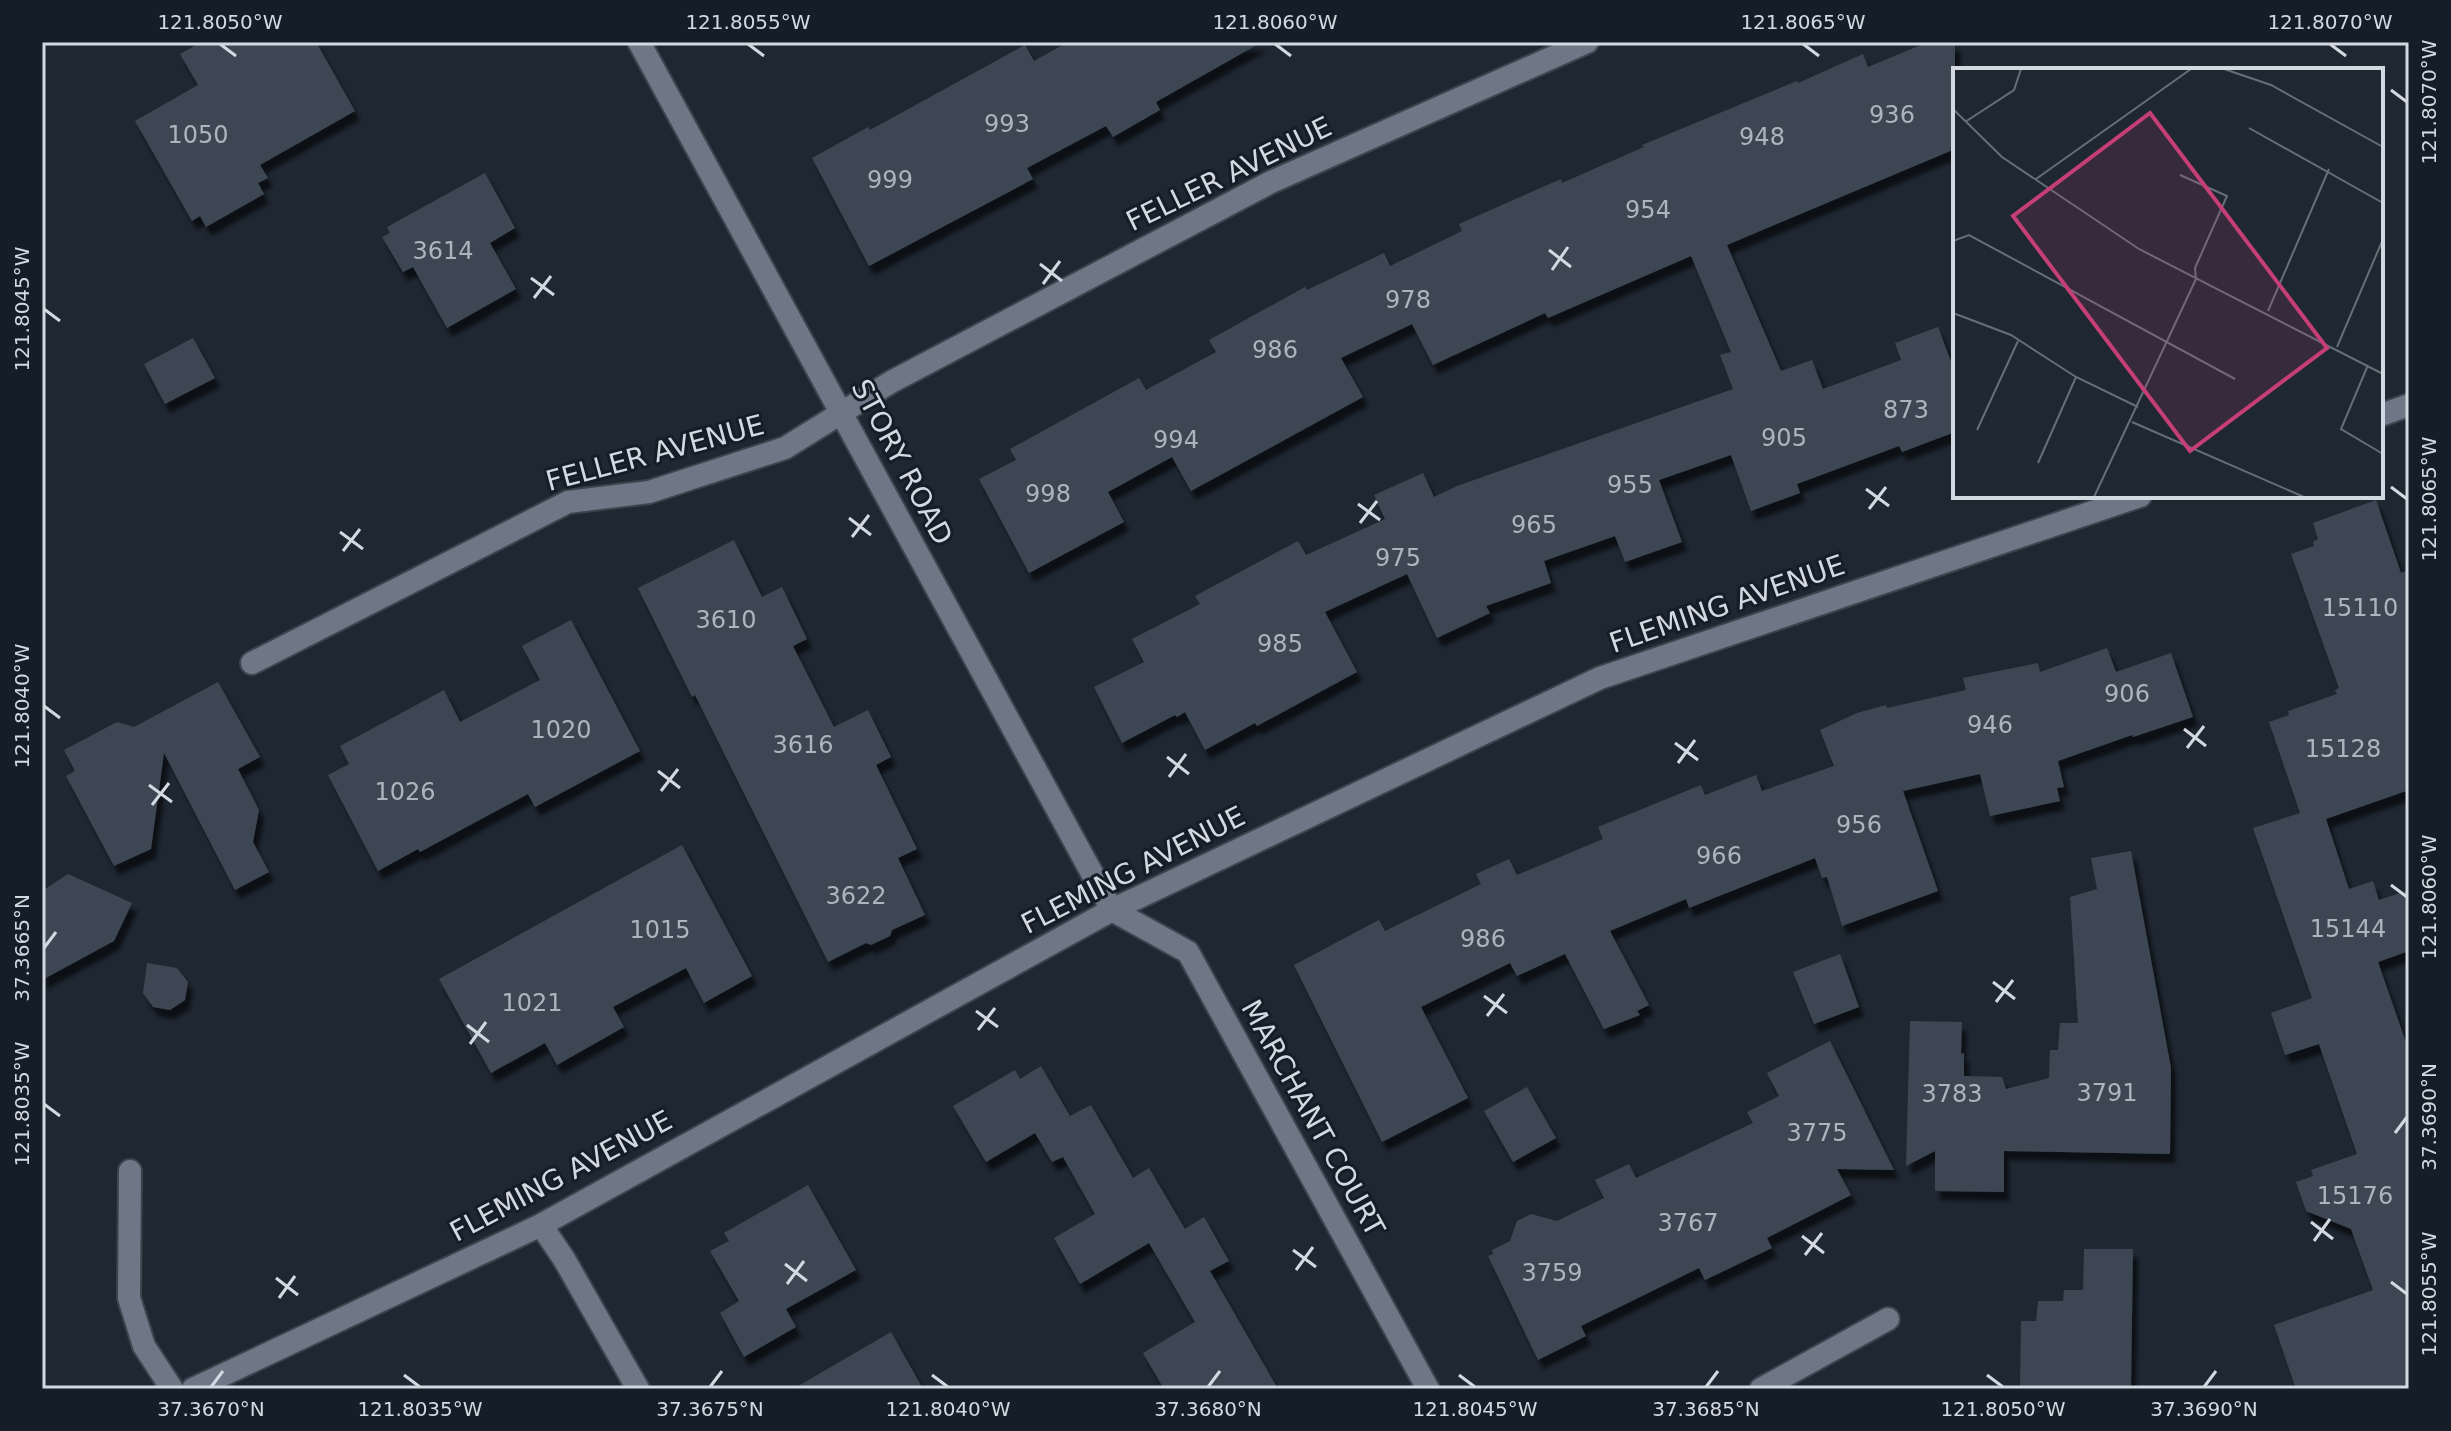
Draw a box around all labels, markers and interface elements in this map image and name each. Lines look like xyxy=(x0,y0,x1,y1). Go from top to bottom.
text: 121.8050°W xyxy=(157,10,283,34)
text: 121.8055°W xyxy=(685,10,811,34)
text: 121.8060°W xyxy=(1212,10,1338,34)
text: 121.8065°W xyxy=(1740,10,1866,34)
text: 121.8070°W xyxy=(2267,10,2393,34)
text: 121.8070°W xyxy=(2417,39,2441,165)
inset map xyxy=(1953,68,2383,498)
house number: 936 xyxy=(1869,101,1915,129)
house number: 993 xyxy=(984,110,1030,138)
street label: FELLER AVENUE xyxy=(1121,110,1337,238)
house number: 1050 xyxy=(167,121,229,149)
house number: 948 xyxy=(1739,123,1785,151)
house number: 999 xyxy=(867,166,913,194)
house number: 954 xyxy=(1625,196,1671,224)
house number: 3614 xyxy=(412,237,474,265)
text: 121.8045°W xyxy=(10,246,34,372)
house number: 978 xyxy=(1385,286,1431,314)
house number: 986 xyxy=(1252,336,1298,364)
street label: STORY ROAD xyxy=(845,374,959,550)
house number: 873 xyxy=(1883,396,1929,424)
street label: FELLER AVENUE xyxy=(542,408,768,498)
house number: 905 xyxy=(1761,424,1807,452)
house number: 994 xyxy=(1153,426,1199,454)
text: 121.8065°W xyxy=(2417,436,2441,562)
house number: 955 xyxy=(1607,471,1653,499)
house number: 998 xyxy=(1025,480,1071,508)
house number: 965 xyxy=(1511,511,1557,539)
house number: 975 xyxy=(1375,544,1421,572)
street label: FLEMING AVENUE xyxy=(1605,548,1849,660)
house number: 15110 xyxy=(2322,594,2398,622)
house number: 3610 xyxy=(695,606,757,634)
house number: 985 xyxy=(1257,630,1303,658)
text: 121.8040°W xyxy=(10,643,34,769)
house number: 906 xyxy=(2104,680,2150,708)
house number: 946 xyxy=(1967,711,2013,739)
house number: 1020 xyxy=(530,716,592,744)
house number: 3616 xyxy=(772,731,834,759)
house number: 15128 xyxy=(2305,735,2381,763)
house number: 1026 xyxy=(374,778,436,806)
street label: FLEMING AVENUE xyxy=(1016,799,1250,941)
house number: 956 xyxy=(1836,811,1882,839)
text: 121.8060°W xyxy=(2417,834,2441,960)
house number: 966 xyxy=(1696,842,1742,870)
house number: 3622 xyxy=(825,882,887,910)
text: 37.3665°N xyxy=(10,894,34,1002)
house number: 15144 xyxy=(2310,915,2386,943)
house number: 1015 xyxy=(629,916,691,944)
house number: 986 xyxy=(1460,925,1506,953)
house number: 1021 xyxy=(501,989,563,1017)
street label: MARCHANT COURT xyxy=(1234,994,1392,1243)
text: 121.8035°W xyxy=(10,1041,34,1167)
text: 37.3690°N xyxy=(2417,1063,2441,1171)
house number: 3791 xyxy=(2076,1079,2138,1107)
house number: 3783 xyxy=(1921,1080,1983,1108)
street label: FLEMING AVENUE xyxy=(444,1104,678,1248)
house number: 3775 xyxy=(1786,1119,1848,1147)
house number: 15176 xyxy=(2317,1182,2393,1210)
house number: 3767 xyxy=(1657,1209,1719,1237)
text: 121.8055°W xyxy=(2417,1231,2441,1357)
house number: 3759 xyxy=(1521,1259,1583,1287)
text: 37.3670°N xyxy=(157,1397,265,1421)
text: 121.8035°W xyxy=(357,1397,483,1421)
text: 37.3675°N xyxy=(656,1397,764,1421)
text: 121.8040°W xyxy=(885,1397,1011,1421)
text: 37.3680°N xyxy=(1154,1397,1262,1421)
text: 121.8045°W xyxy=(1412,1397,1538,1421)
text: 37.3685°N xyxy=(1652,1397,1760,1421)
text: 121.8050°W xyxy=(1940,1397,2066,1421)
text: 37.3690°N xyxy=(2150,1397,2258,1421)

